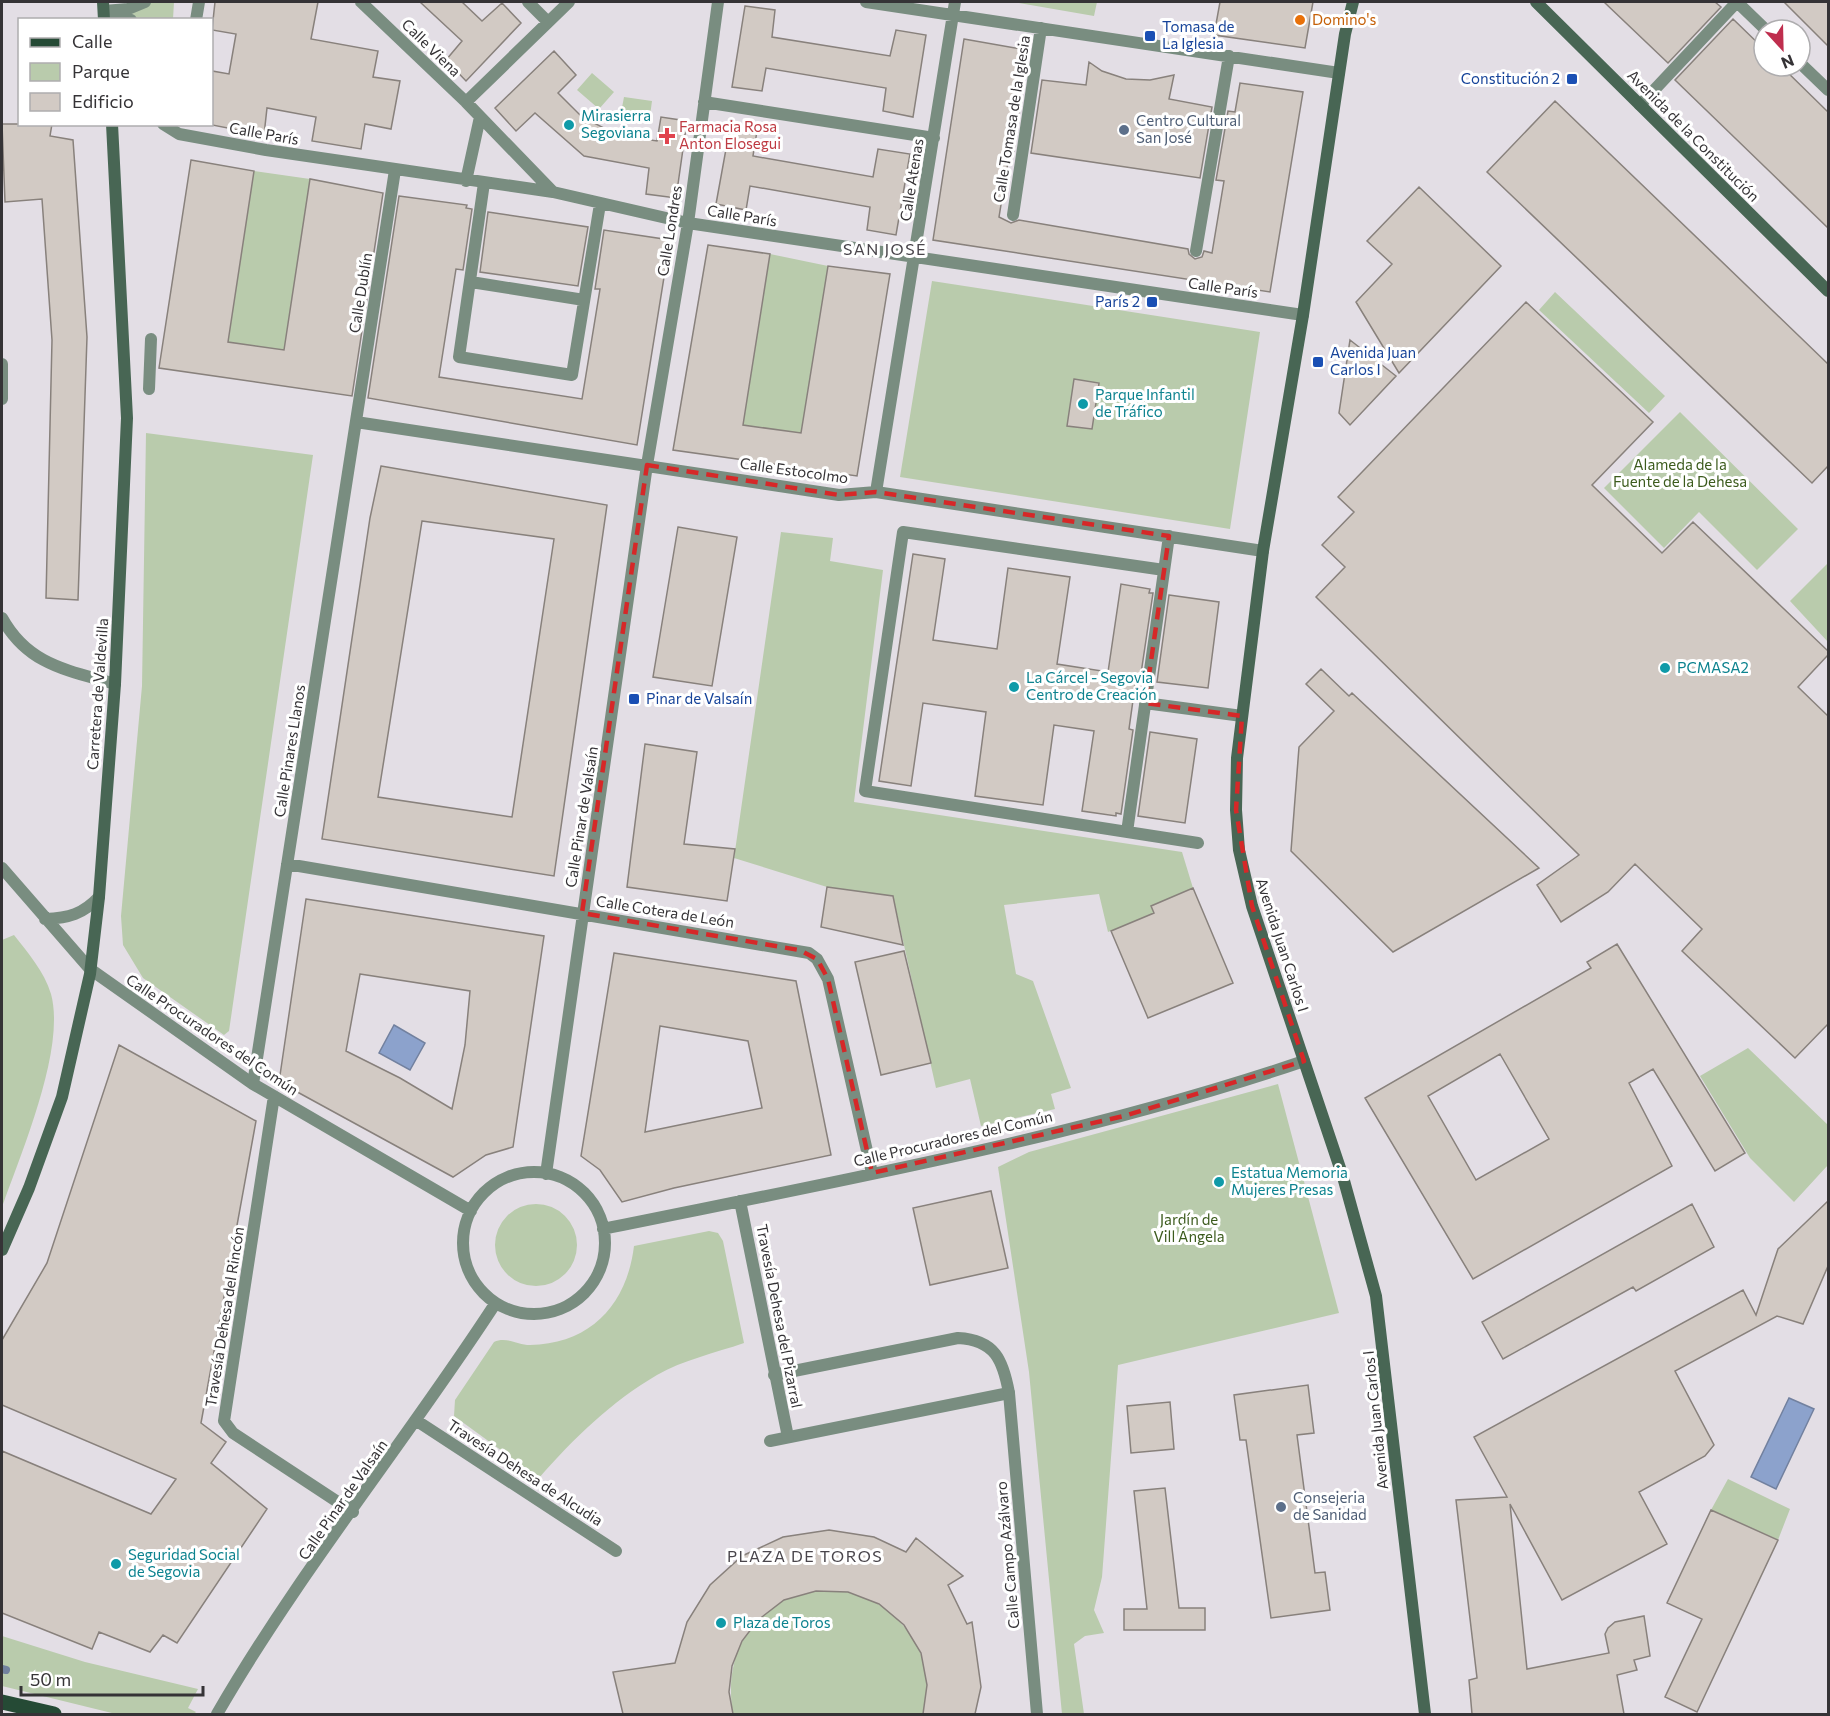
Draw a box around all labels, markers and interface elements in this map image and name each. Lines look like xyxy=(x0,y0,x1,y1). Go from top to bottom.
place label: Domino's xyxy=(1312,10,1377,28)
marker: Domino's xyxy=(1293,13,1307,27)
street label: Calle Viena xyxy=(398,15,465,80)
place label: Tomasa de La Iglesia xyxy=(1162,17,1235,52)
legend xyxy=(18,18,213,126)
north arrow xyxy=(1752,18,1812,78)
marker: Tomasa de La Iglesia xyxy=(1143,29,1157,43)
text: Calle xyxy=(72,30,112,52)
street label: Calle Tomasa de la Iglesia xyxy=(989,34,1033,204)
text: N xyxy=(1779,51,1797,73)
text: Parque xyxy=(72,60,130,82)
street label: Avenida de la Constitución xyxy=(1624,66,1763,205)
place label: Constitución 2 xyxy=(1461,69,1560,87)
marker: Constitución 2 xyxy=(1565,72,1579,86)
text: Edificio xyxy=(72,90,134,112)
place label: Mirasierra Segoviana xyxy=(581,106,651,141)
place label: Centro Cultural San José xyxy=(1136,111,1241,146)
place label: Farmacia Rosa Anton Elosegui xyxy=(679,117,781,152)
street label: Calle París xyxy=(228,118,301,148)
marker: Mirasierra Segoviana xyxy=(562,118,576,132)
marker: Centro Cultural San José xyxy=(1117,123,1131,137)
marker: Farmacia Rosa Anton Elosegui xyxy=(660,129,674,143)
street label: Calle Atenas xyxy=(896,137,926,222)
street label: Calle Londres xyxy=(653,184,685,278)
street label: Calle París xyxy=(706,201,779,229)
district label: SAN JOSÉ xyxy=(843,239,927,258)
street label: Calle Dublín xyxy=(345,251,375,334)
street label: Calle París xyxy=(1187,273,1259,301)
place label: París 2 xyxy=(1095,292,1140,310)
marker: París 2 xyxy=(1145,295,1159,309)
place label: Avenida Juan Carlos I xyxy=(1330,343,1416,378)
marker: Avenida Juan Carlos I xyxy=(1311,355,1325,369)
place label: Parque Infantil de Tráfico xyxy=(1095,385,1195,420)
marker: Parque Infantil de Tráfico xyxy=(1076,397,1090,411)
street label: Calle Estocolmo xyxy=(739,453,850,487)
park label: Alameda de la Fuente de la Dehesa xyxy=(1613,455,1747,490)
street label: Carretera de Valdevilla xyxy=(83,617,111,770)
place label: PCMASA2 xyxy=(1677,658,1749,676)
marker: PCMASA2 xyxy=(1658,661,1672,675)
place label: La Cárcel - Segovia Centro de Creación xyxy=(1026,668,1157,703)
marker: La Cárcel - Segovia Centro de Creación xyxy=(1007,680,1021,694)
street label: Calle Pinares Llanos xyxy=(270,683,308,818)
place label: Pinar de Valsaín xyxy=(646,689,752,707)
marker: Pinar de Valsaín xyxy=(627,692,641,706)
street label: Calle Pinar de Valsaín xyxy=(561,745,601,889)
street label: Avenida Juan Carlos I xyxy=(1253,876,1313,1014)
street label: Calle Cotera de León xyxy=(595,891,736,931)
street label: Calle Procuradores del Común xyxy=(123,970,302,1099)
street label: Calle Procuradores del Común xyxy=(852,1106,1054,1170)
place label: Estatua Memoria Mujeres Presas xyxy=(1231,1163,1348,1198)
marker: Estatua Memoria Mujeres Presas xyxy=(1212,1175,1226,1189)
park label: Jardín de Vill Ángela xyxy=(1153,1210,1225,1245)
street label: Travesía Dehesa del Pizarral xyxy=(753,1222,807,1409)
street label: Travesía Dehesa del Rincón xyxy=(201,1225,247,1408)
street label: Avenida Juan Carlos I xyxy=(1359,1350,1391,1490)
street label: Travesía Dehesa de Alcudia xyxy=(445,1415,607,1529)
street label: Calle Pinar de Valsaín xyxy=(294,1436,391,1563)
street label: Calle Campo Azálvaro xyxy=(992,1481,1022,1630)
place label: Consejeria de Sanidad xyxy=(1293,1488,1367,1523)
marker: Consejeria de Sanidad xyxy=(1274,1500,1288,1514)
place label: Seguridad Social de Segovia xyxy=(128,1545,240,1580)
district label: PLAZA DE TOROS xyxy=(727,1546,883,1565)
marker: Seguridad Social de Segovia xyxy=(109,1557,123,1571)
place label: Plaza de Toros xyxy=(733,1613,831,1631)
marker: Plaza de Toros xyxy=(714,1616,728,1630)
scale bar xyxy=(21,1659,202,1697)
text: 50 m xyxy=(30,1668,71,1690)

